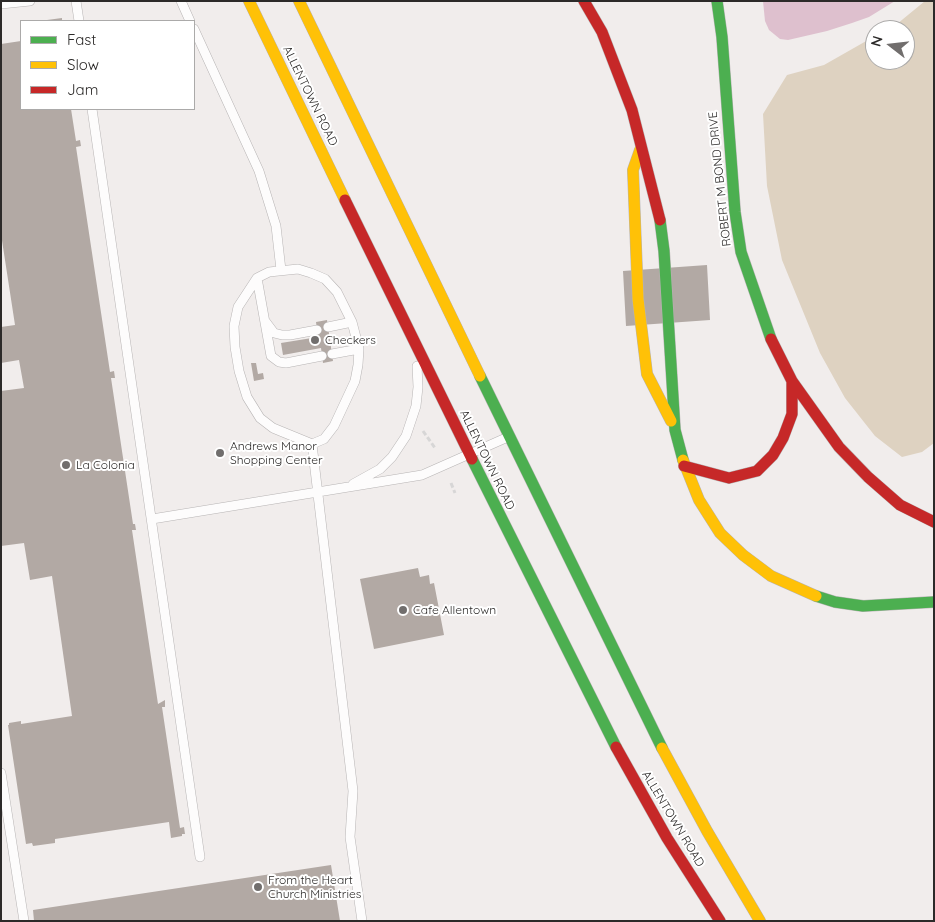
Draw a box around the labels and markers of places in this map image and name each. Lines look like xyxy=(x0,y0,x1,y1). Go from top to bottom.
place label: Checkers xyxy=(325,333,376,347)
marker: Checkers xyxy=(309,334,321,346)
place label: Andrews Manor Shopping Center xyxy=(230,439,323,467)
marker: Andrews Manor Shopping Center xyxy=(214,447,226,459)
place label: La Colonia xyxy=(76,458,135,472)
marker: La Colonia xyxy=(60,459,72,471)
place label: Cafe Allentown xyxy=(413,603,496,617)
marker: Cafe Allentown xyxy=(397,604,409,616)
place label: From the Heart Church Ministries xyxy=(268,873,361,901)
marker: From the Heart Church Ministries xyxy=(252,881,264,893)

